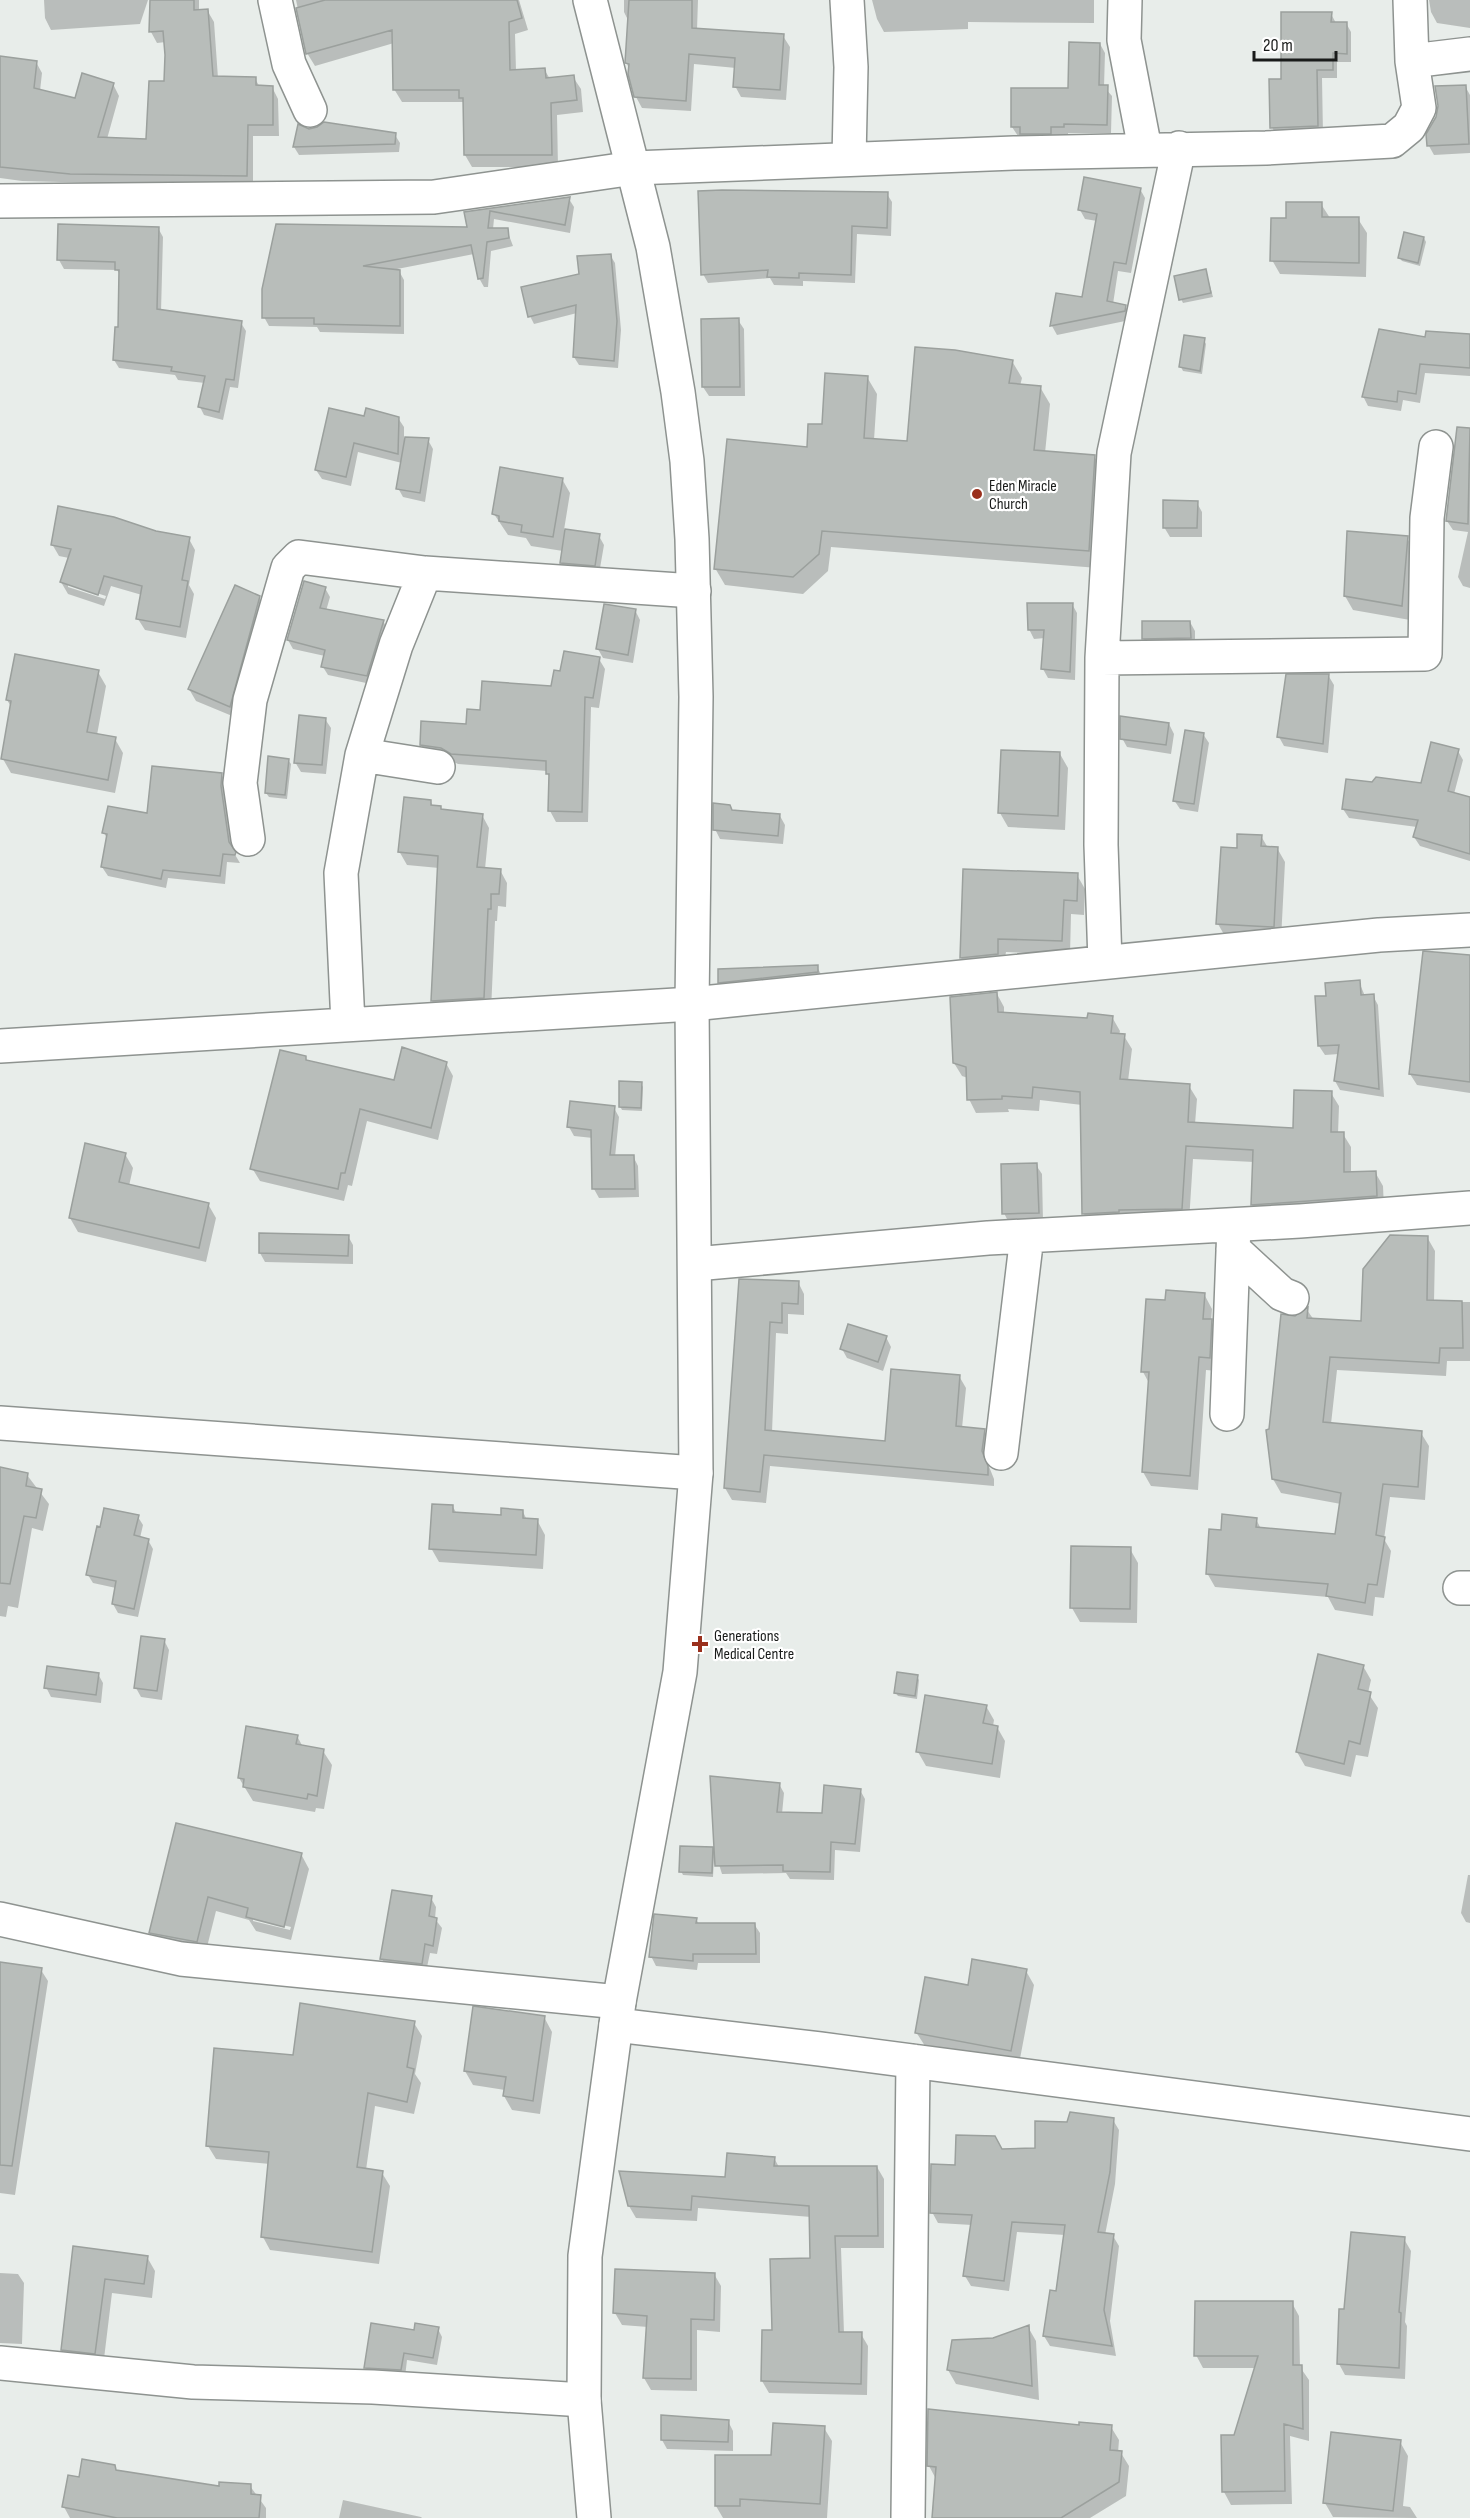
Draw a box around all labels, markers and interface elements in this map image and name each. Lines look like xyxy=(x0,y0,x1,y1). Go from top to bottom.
scale bar xyxy=(1254,24,1336,62)
text: 20 m xyxy=(1263,35,1293,56)
place label: Eden Miracle Church xyxy=(989,477,1057,514)
marker: Eden Miracle Church xyxy=(970,487,984,501)
place label: Generations Medical Centre xyxy=(714,1627,794,1664)
marker: Generations Medical Centre xyxy=(691,1635,709,1653)

